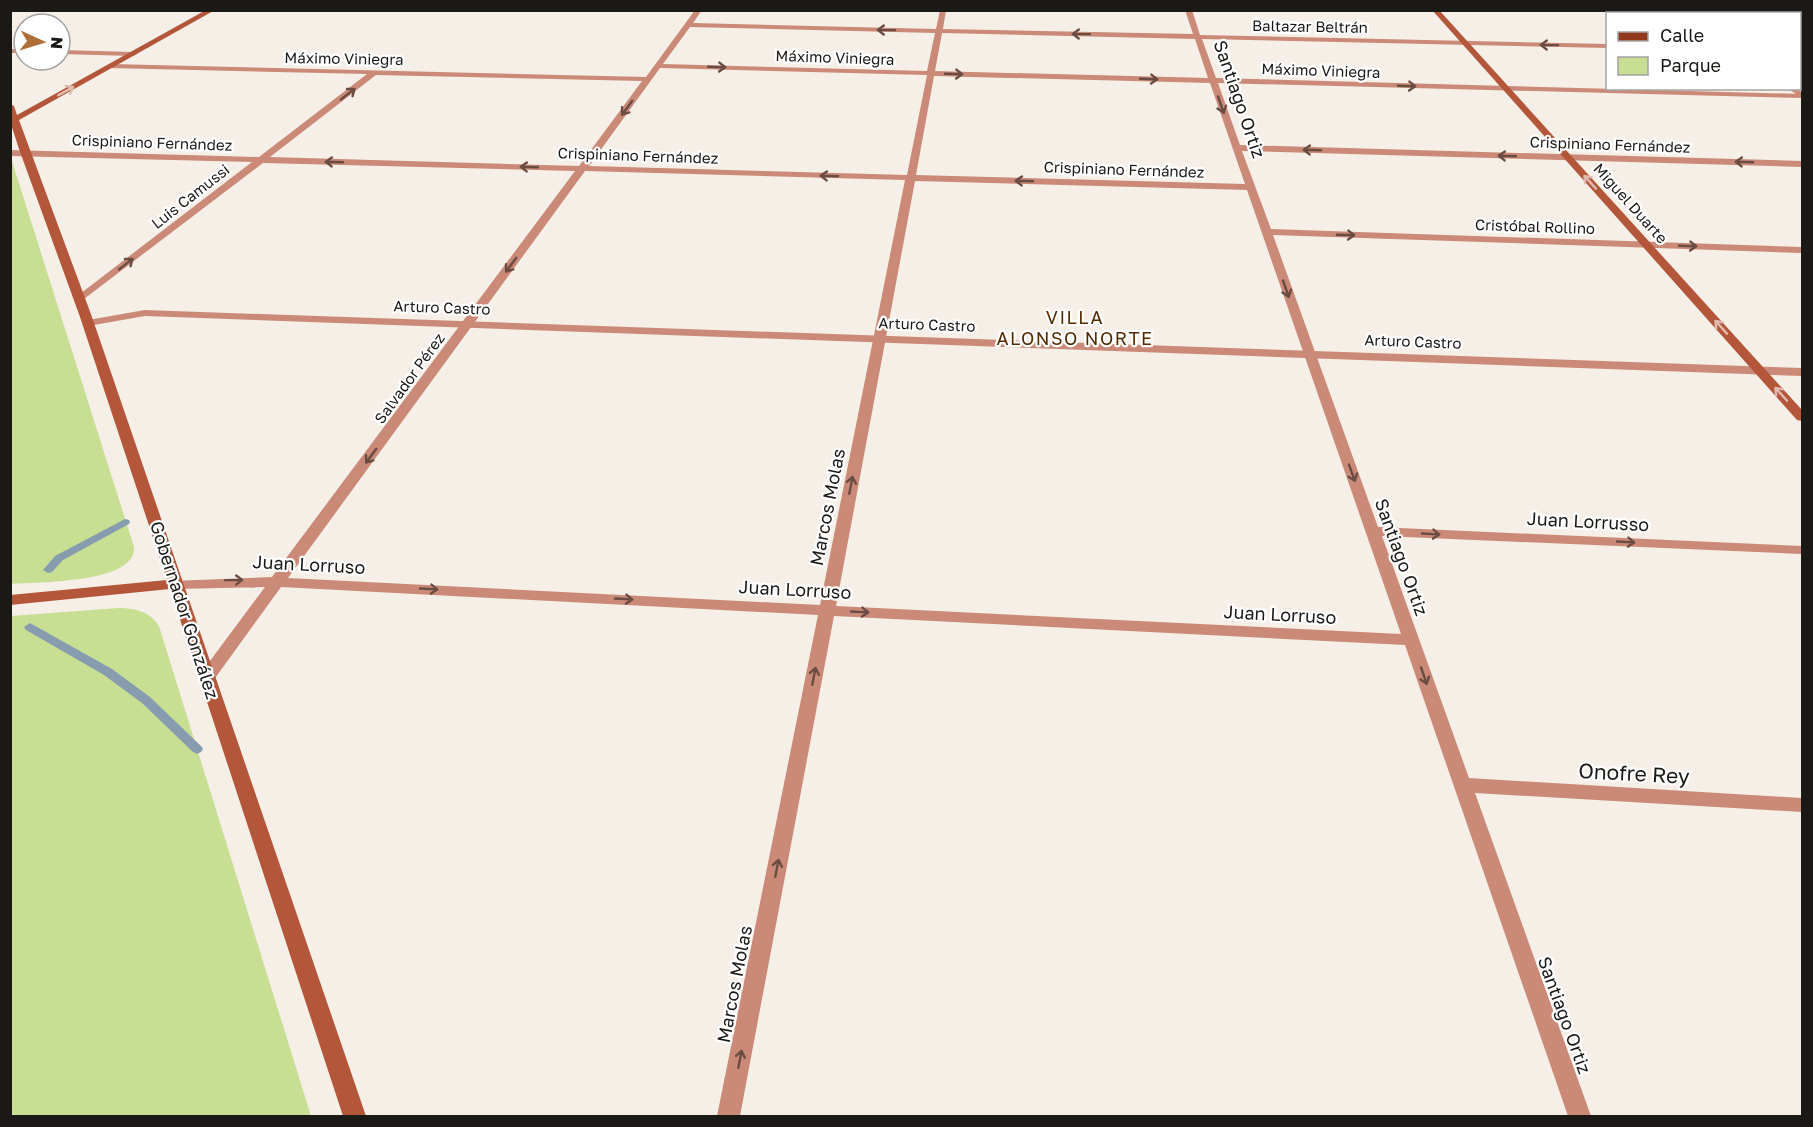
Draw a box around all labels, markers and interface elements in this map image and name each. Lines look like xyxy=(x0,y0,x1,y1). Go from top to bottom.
north arrow xyxy=(12,12,72,72)
legend xyxy=(1606,12,1801,90)
street label: Baltazar Beltrán xyxy=(1252,16,1368,36)
one-way arrow xyxy=(877,24,897,35)
text: Calle xyxy=(1660,24,1704,46)
one-way arrow xyxy=(1072,28,1092,40)
text: N xyxy=(47,36,67,50)
street label: Santiago Ortiz xyxy=(1210,37,1270,161)
one-way arrow xyxy=(1540,39,1560,50)
street label: Máximo Viniegra xyxy=(775,46,895,68)
street label: Máximo Viniegra xyxy=(284,48,404,68)
text: Parque xyxy=(1660,54,1721,76)
street label: Máximo Viniegra xyxy=(1261,59,1381,81)
one-way arrow xyxy=(707,62,727,73)
one-way arrow xyxy=(944,68,964,79)
one-way arrow xyxy=(1138,73,1158,84)
one-way arrow xyxy=(1396,80,1416,91)
one-way arrow xyxy=(57,85,74,97)
one-way arrow xyxy=(339,87,355,100)
one-way arrow xyxy=(1217,95,1228,114)
one-way arrow xyxy=(621,100,633,116)
street label: Crispiniano Fernández xyxy=(71,130,233,154)
street label: Crispiniano Fernández xyxy=(1529,132,1691,156)
street label: Crispiniano Fernández xyxy=(557,143,719,167)
one-way arrow xyxy=(1303,145,1323,156)
one-way arrow xyxy=(1498,150,1518,161)
one-way arrow xyxy=(325,156,345,168)
street label: Crispiniano Fernández xyxy=(1043,157,1205,181)
one-way arrow xyxy=(1735,157,1755,168)
street label: Miguel Duarte xyxy=(1590,159,1672,247)
street label: Luis Camussi xyxy=(147,160,233,232)
one-way arrow xyxy=(520,162,540,173)
one-way arrow xyxy=(820,170,840,181)
one-way arrow xyxy=(1015,175,1035,187)
one-way arrow xyxy=(1583,175,1597,190)
street label: Cristóbal Rollino xyxy=(1475,215,1595,237)
one-way arrow xyxy=(1335,229,1355,240)
one-way arrow xyxy=(1677,240,1697,251)
one-way arrow xyxy=(118,257,134,270)
one-way arrow xyxy=(505,257,518,273)
one-way arrow xyxy=(1282,279,1293,298)
street label: Arturo Castro xyxy=(393,296,491,318)
district label: VILLA ALONSO NORTE xyxy=(996,306,1154,349)
street label: Arturo Castro xyxy=(878,313,976,335)
one-way arrow xyxy=(1714,320,1728,335)
street label: Salvador Pérez xyxy=(370,329,448,427)
street label: Arturo Castro xyxy=(1364,330,1462,352)
one-way arrow xyxy=(1774,387,1788,402)
one-way arrow xyxy=(364,447,377,463)
street label: Marcos Molas xyxy=(805,447,849,567)
one-way arrow xyxy=(1347,463,1358,482)
one-way arrow xyxy=(846,475,857,495)
street label: Santiago Ortiz xyxy=(1371,495,1433,619)
street label: Juan Lorrusso xyxy=(1526,507,1650,535)
street label: Gobernador González xyxy=(146,518,224,702)
one-way arrow xyxy=(1421,528,1441,539)
one-way arrow xyxy=(1615,537,1635,548)
street label: Juan Lorruso xyxy=(252,550,366,578)
one-way arrow xyxy=(224,575,244,586)
street label: Juan Lorruso xyxy=(738,575,852,603)
one-way arrow xyxy=(418,584,438,595)
one-way arrow xyxy=(613,594,633,605)
street label: Juan Lorruso xyxy=(1223,600,1337,628)
one-way arrow xyxy=(850,606,870,617)
one-way arrow xyxy=(1420,666,1431,685)
one-way arrow xyxy=(809,667,820,686)
street label: Onofre Rey xyxy=(1578,757,1691,789)
one-way arrow xyxy=(772,858,783,878)
street label: Marcos Molas xyxy=(712,924,756,1044)
street label: Santiago Ortiz xyxy=(1534,953,1596,1077)
one-way arrow xyxy=(735,1050,746,1069)

